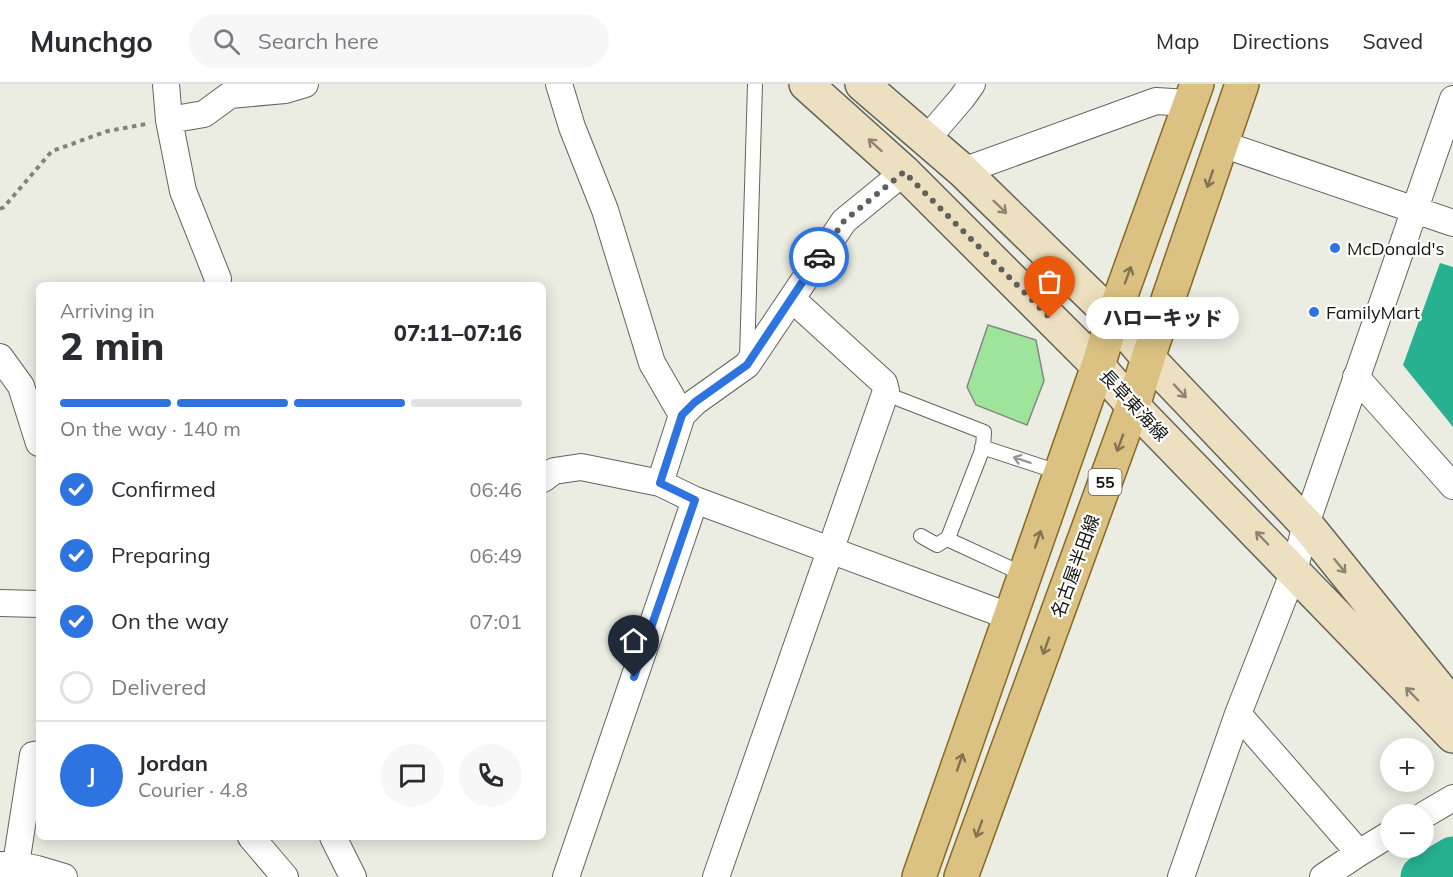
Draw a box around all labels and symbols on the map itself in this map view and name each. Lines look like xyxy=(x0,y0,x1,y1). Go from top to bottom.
one-way arrow xyxy=(868,138,883,152)
one-way arrow xyxy=(1203,169,1214,188)
one-way arrow xyxy=(992,199,1007,214)
courier xyxy=(789,227,849,287)
place label: McDonald's xyxy=(1347,237,1444,260)
marker: McDonald's xyxy=(1328,241,1342,255)
pin xyxy=(1024,256,1075,318)
one-way arrow xyxy=(1124,266,1135,285)
callout: ハローキッド xyxy=(1086,297,1239,339)
place label: FamilyMart xyxy=(1326,301,1420,324)
marker: FamilyMart xyxy=(1307,305,1321,319)
street label: 長草東海線 xyxy=(1095,364,1173,446)
one-way arrow xyxy=(1172,384,1187,399)
one-way arrow xyxy=(1113,433,1124,452)
one-way arrow xyxy=(1013,454,1032,465)
road number: 55 xyxy=(1088,469,1122,495)
street label: 名古屋半田線 xyxy=(1046,511,1104,621)
one-way arrow xyxy=(1033,530,1044,549)
one-way arrow xyxy=(1255,531,1270,546)
one-way arrow xyxy=(1333,558,1346,574)
pin xyxy=(608,615,659,677)
one-way arrow xyxy=(1039,636,1050,655)
one-way arrow xyxy=(1405,686,1420,701)
one-way arrow xyxy=(955,753,966,772)
one-way arrow xyxy=(972,819,983,838)

